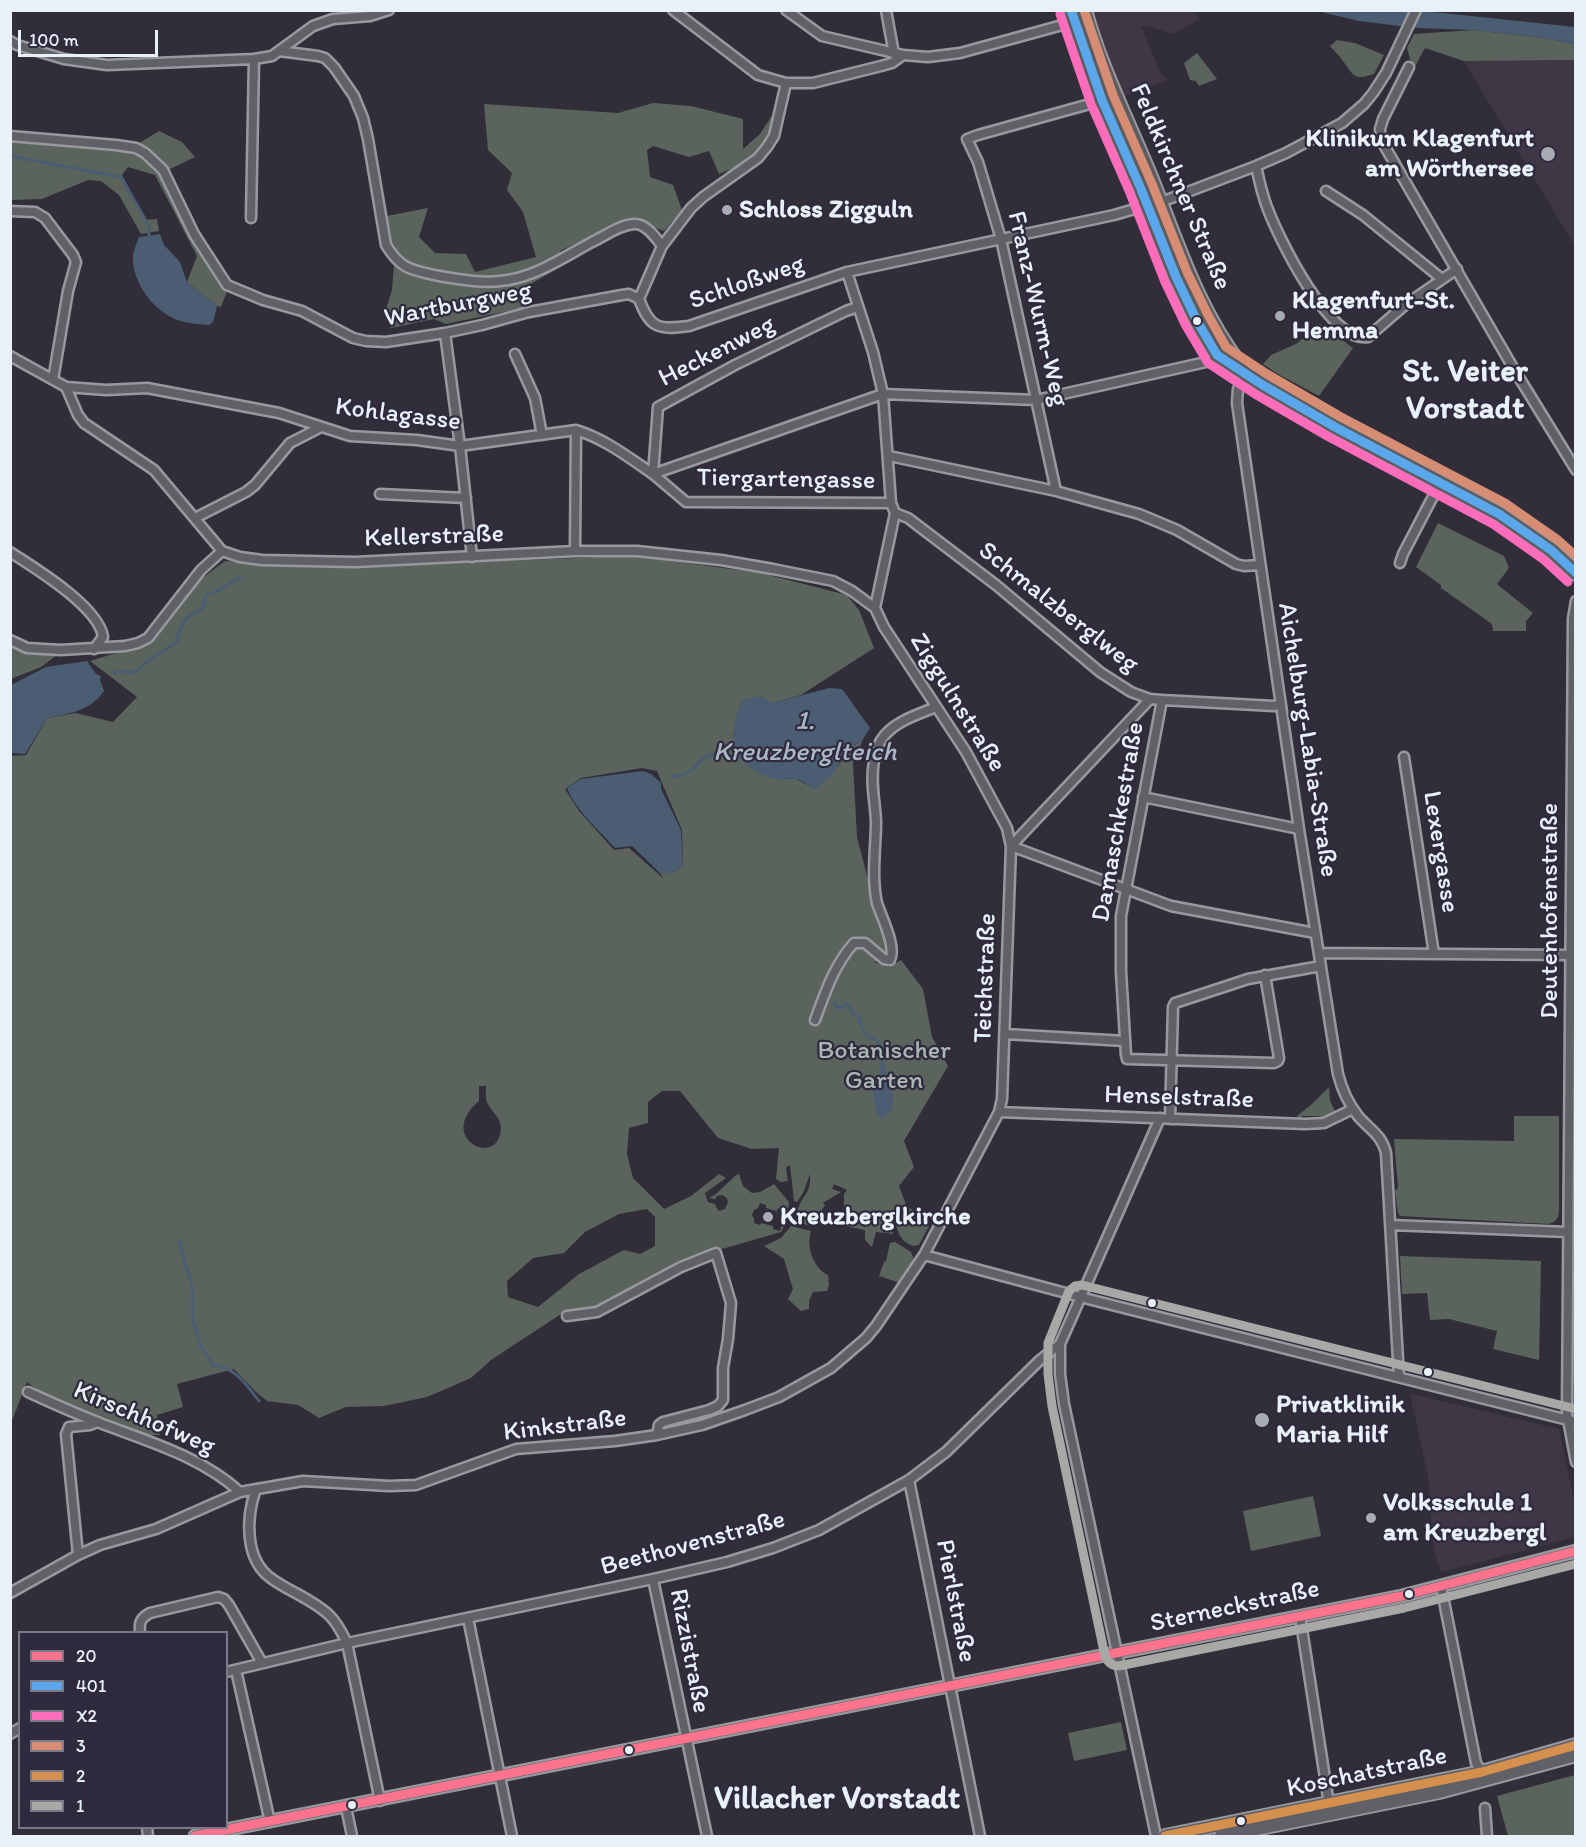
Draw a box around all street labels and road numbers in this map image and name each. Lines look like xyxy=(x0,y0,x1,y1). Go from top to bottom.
street label: Feldkirchner Straße xyxy=(1122,79,1238,295)
street label: Franz-Wurm-Weg xyxy=(999,208,1075,410)
street label: Schloßweg xyxy=(685,249,809,317)
street label: Wartburgweg xyxy=(382,275,534,335)
street label: Heckenweg xyxy=(654,309,780,395)
street label: Kohlagasse xyxy=(333,392,463,438)
street label: Tiergartengasse xyxy=(696,463,876,497)
street label: Kellerstraße xyxy=(364,519,504,555)
street label: Schmalzberglweg xyxy=(972,536,1144,680)
street label: Aichelburg-Labia-Straße xyxy=(1270,601,1344,879)
street label: Ziggulnstraße xyxy=(902,628,1012,778)
street label: Damaschkestraße xyxy=(1086,720,1152,924)
street label: Lexergasse xyxy=(1415,789,1465,915)
street label: Deutenhofenstraße xyxy=(1534,803,1566,1019)
street label: Teichstraße xyxy=(968,913,1004,1043)
street label: Henselstraße xyxy=(1104,1080,1254,1116)
street label: Kirschhofweg xyxy=(68,1375,220,1463)
street label: Kinkstraße xyxy=(502,1403,628,1449)
street label: Beethovenstraße xyxy=(597,1504,789,1584)
street label: Pierlstraße xyxy=(928,1537,982,1665)
street label: Sterneckstraße xyxy=(1148,1574,1322,1640)
street label: Rizzistraße xyxy=(662,1586,716,1716)
street label: Koschatstraße xyxy=(1284,1741,1450,1805)

